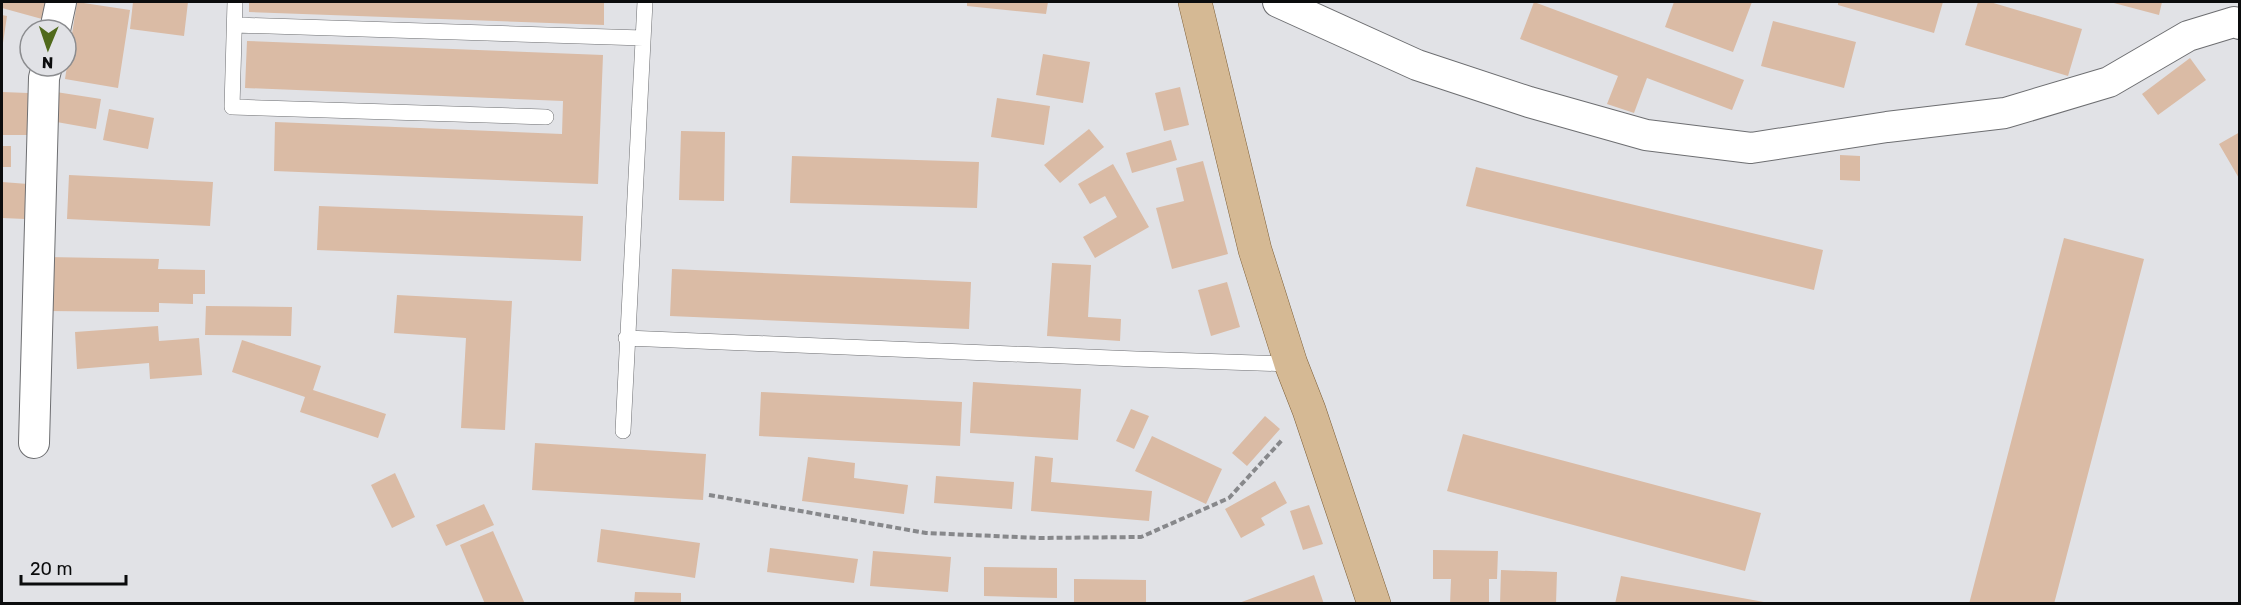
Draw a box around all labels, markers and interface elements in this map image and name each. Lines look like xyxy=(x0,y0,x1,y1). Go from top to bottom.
north arrow xyxy=(18,18,78,78)
text: N xyxy=(41,53,54,72)
scale bar xyxy=(21,548,126,586)
text: 20 m xyxy=(30,558,72,580)

